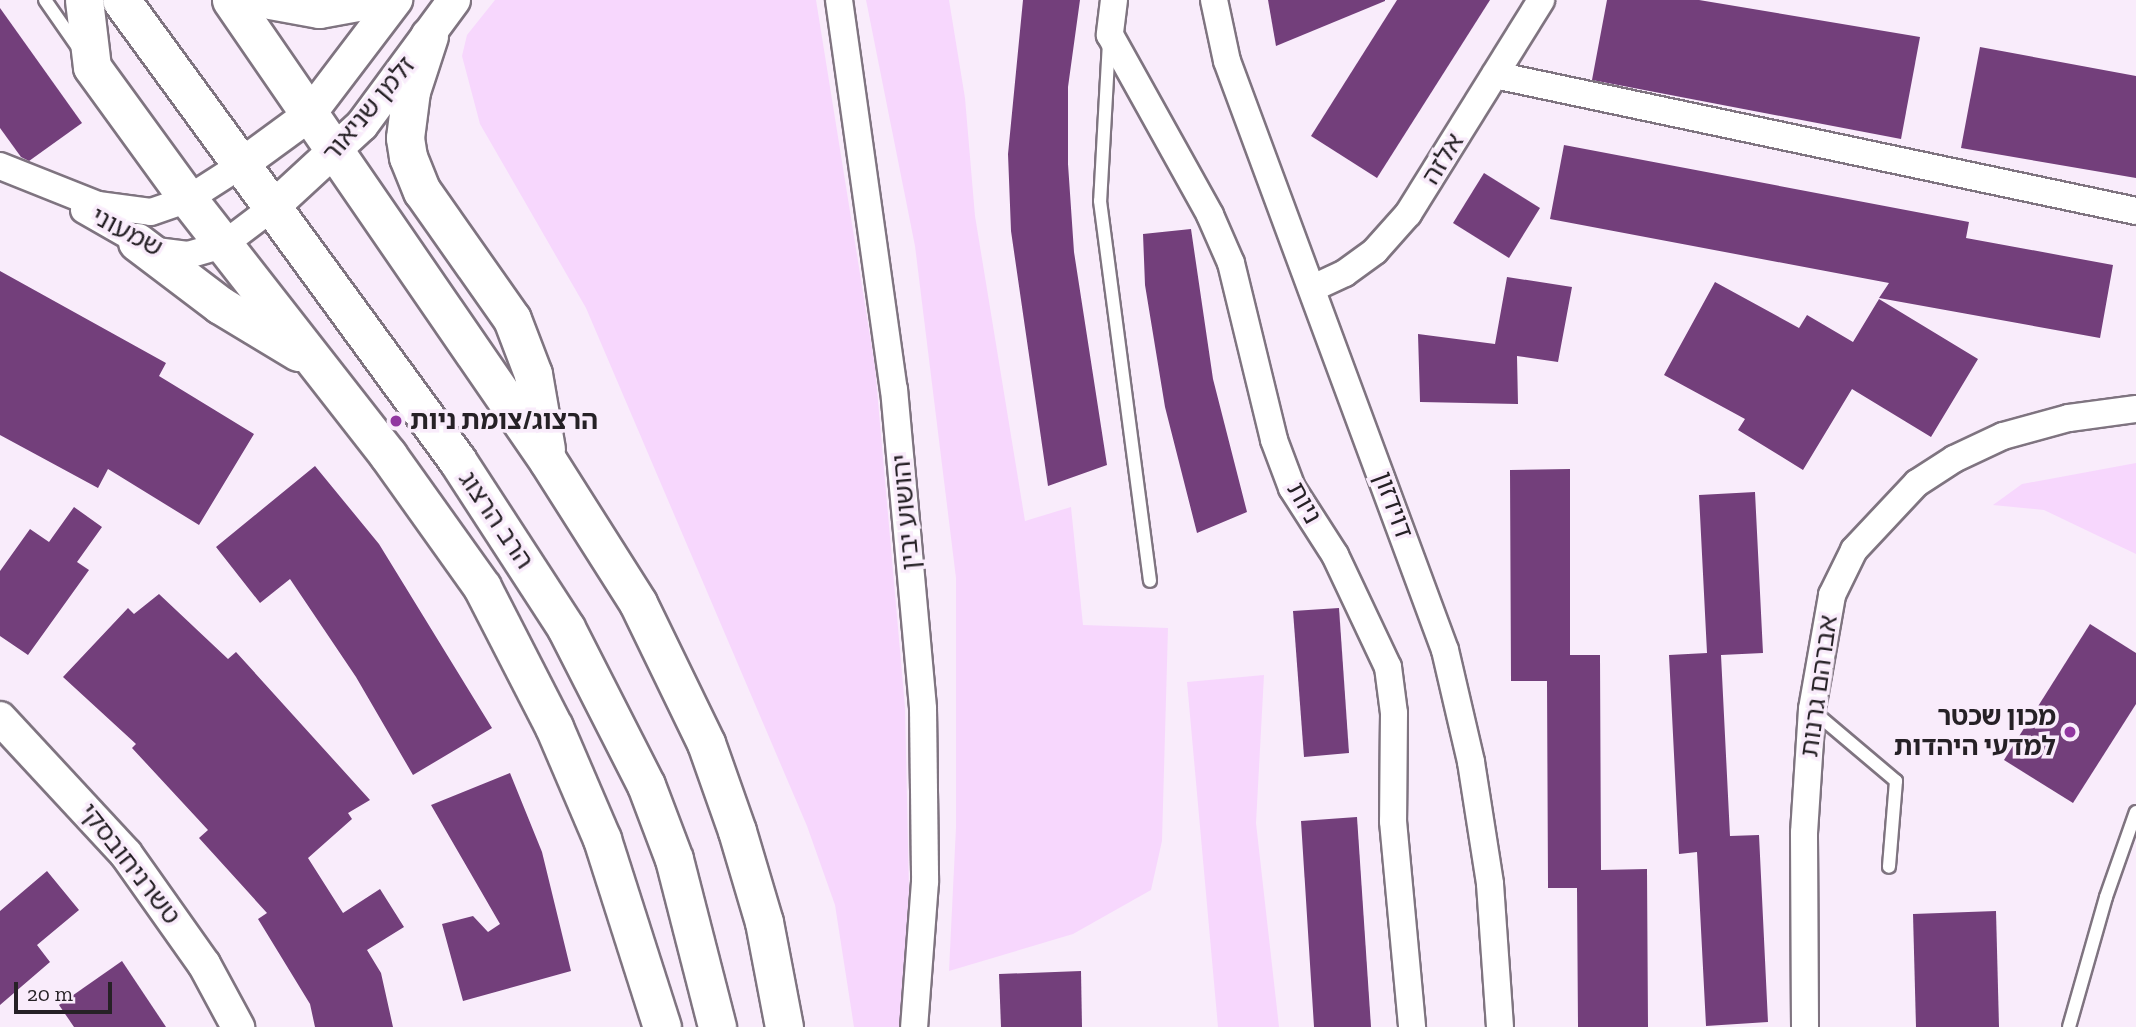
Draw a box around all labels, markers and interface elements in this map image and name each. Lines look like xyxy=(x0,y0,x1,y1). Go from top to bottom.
street label: זלמן שניאור xyxy=(316,50,422,168)
street label: אלזה xyxy=(1415,128,1471,190)
street label: שמעוני xyxy=(86,200,168,264)
place label: הרצוג/צומת ניות xyxy=(410,405,598,437)
marker: הרצוג/צומת ניות xyxy=(388,413,404,429)
street label: יהושוע יבין xyxy=(885,453,927,571)
street label: הרב הרצוג xyxy=(452,465,540,575)
street label: דוידזון xyxy=(1367,467,1419,543)
street label: ניות xyxy=(1280,477,1328,529)
street label: אברהם גרנות xyxy=(1794,613,1844,759)
place label: מכון שכטר למדעי היהדות xyxy=(1894,701,2056,762)
marker: מכון שכטר למדעי היהדות xyxy=(2062,724,2078,740)
street label: טשרניחובסקי xyxy=(73,797,187,931)
scale bar xyxy=(18,968,116,1012)
text: 20 m xyxy=(27,981,73,1006)

